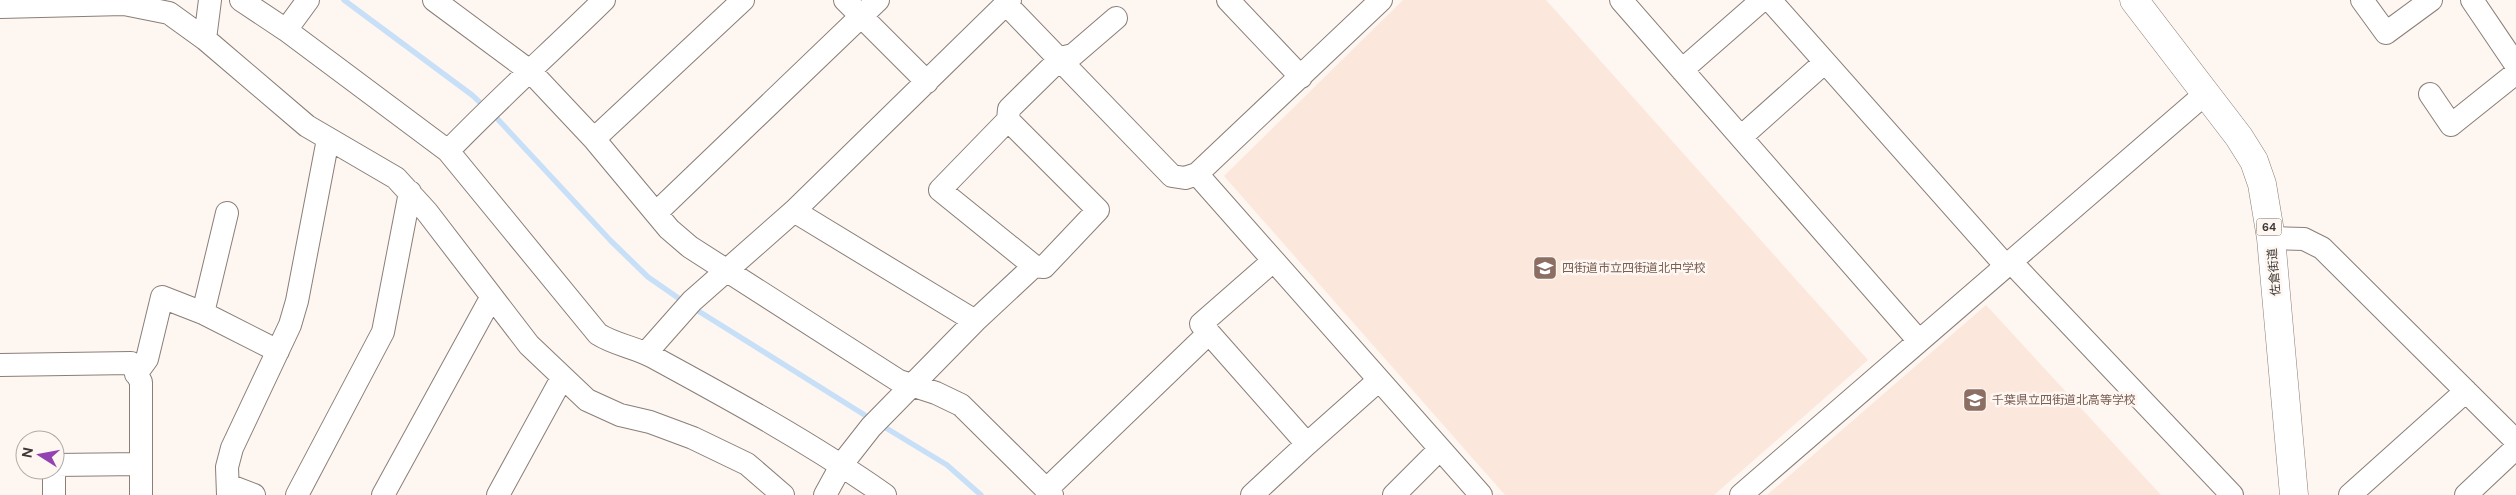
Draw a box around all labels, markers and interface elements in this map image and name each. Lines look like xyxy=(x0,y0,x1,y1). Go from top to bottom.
road number: 64 xyxy=(2256,218,2282,236)
street label: 佐倉街道 xyxy=(2264,247,2284,297)
school or university icon: 四街道市立四街道北中学校 xyxy=(1532,255,1558,281)
place label: 四街道市立四街道北中学校 xyxy=(1562,260,1706,276)
school or university icon: 千葉県立四街道北高等学校 xyxy=(1962,387,1988,413)
place label: 千葉県立四街道北高等学校 xyxy=(1992,392,2136,408)
north arrow xyxy=(15,430,65,480)
text: N xyxy=(17,446,37,459)

